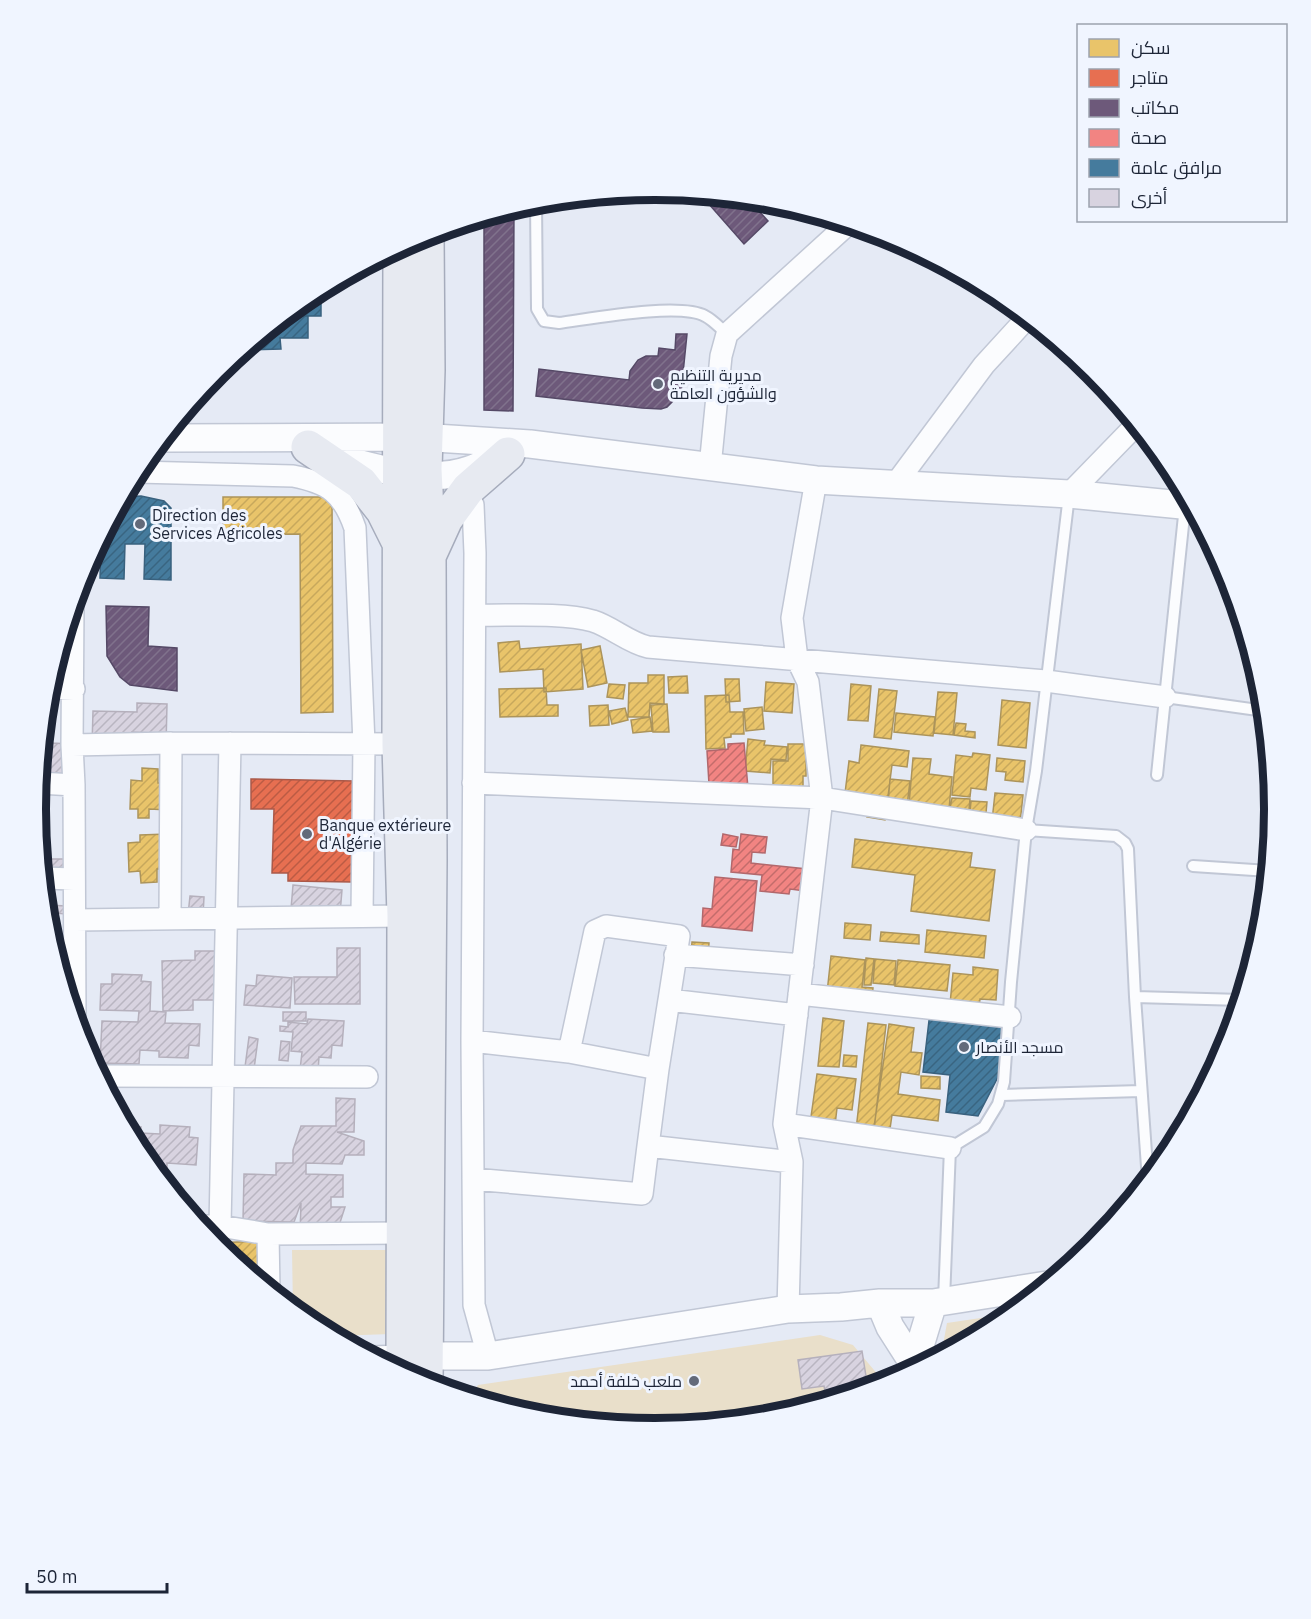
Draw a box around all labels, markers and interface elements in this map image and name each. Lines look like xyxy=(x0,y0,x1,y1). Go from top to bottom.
legend xyxy=(1077,24,1287,222)
text: سكن xyxy=(1131,36,1170,59)
text: متاجر xyxy=(1130,66,1169,89)
text: مكاتب xyxy=(1131,96,1179,119)
text: صحة xyxy=(1131,126,1167,149)
text: مرافق عامة xyxy=(1131,156,1222,180)
text: أخرى xyxy=(1131,186,1168,209)
place label: مديرية التنظيم والشؤون العامة xyxy=(670,365,777,404)
marker: مديرية التنظيم والشؤون العامة xyxy=(651,377,665,391)
place label: Direction des Services Agricoles xyxy=(152,505,283,543)
marker: Direction des Services Agricoles xyxy=(133,517,147,531)
place label: Banque extérieure d'Algérie xyxy=(319,815,452,853)
marker: Banque extérieure d'Algérie xyxy=(300,827,314,841)
place label: مسجد الأنصار xyxy=(975,1037,1063,1057)
marker: مسجد الأنصار xyxy=(957,1040,971,1054)
place label: ملعب خلفة أحمد xyxy=(570,1371,682,1391)
marker: ملعب خلفة أحمد xyxy=(687,1374,701,1388)
scale bar xyxy=(27,1556,166,1594)
text: 50 m xyxy=(36,1565,78,1588)

